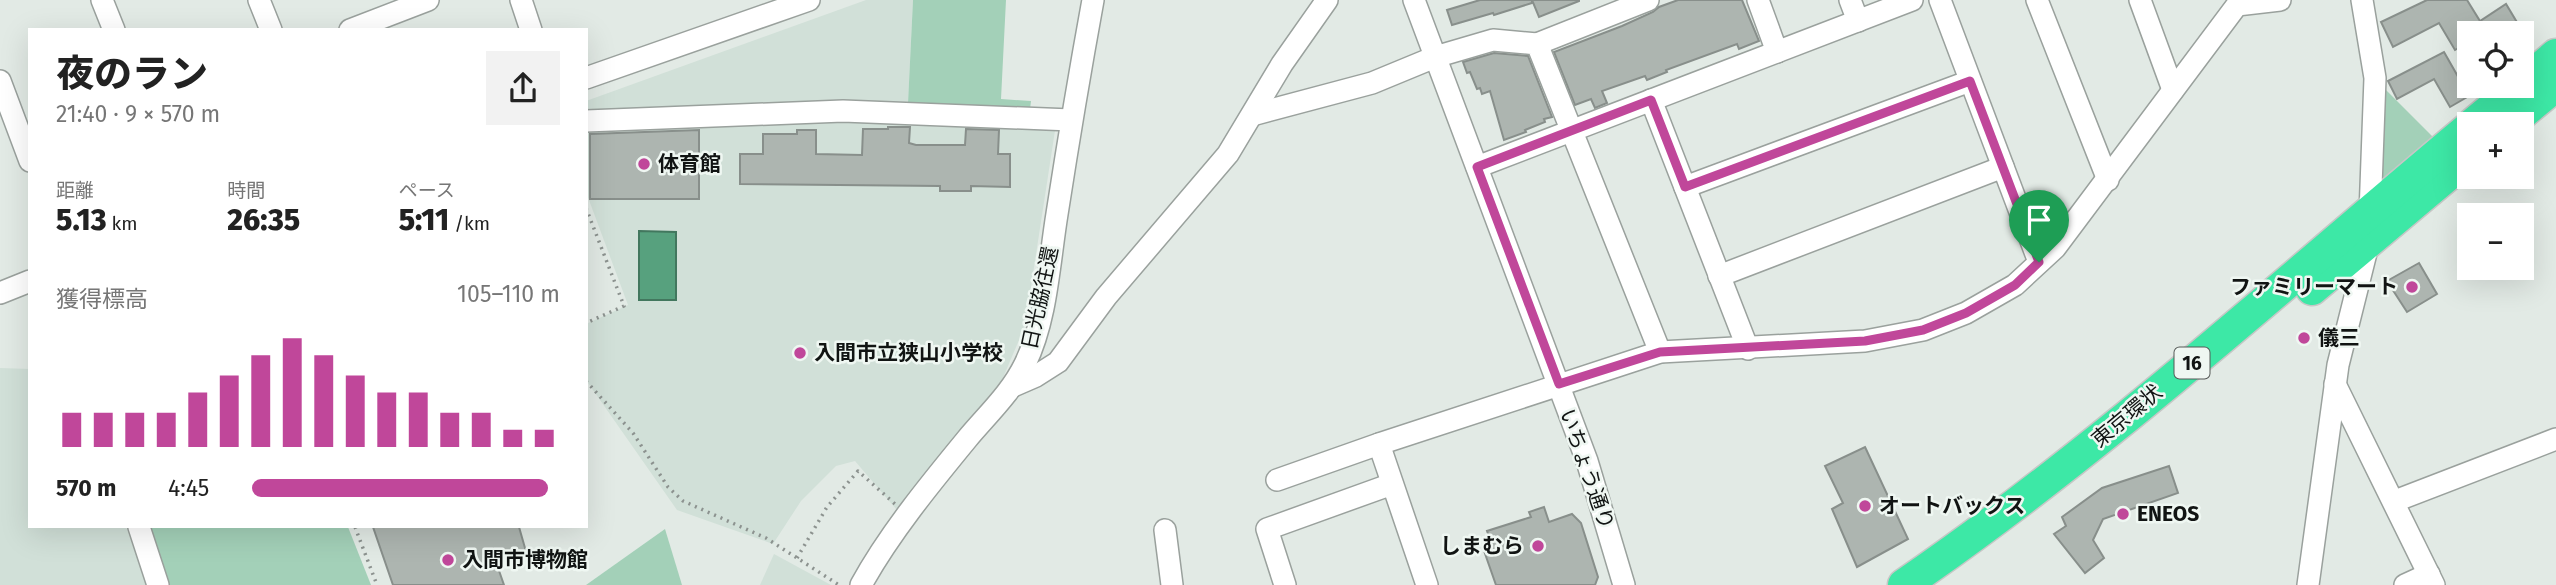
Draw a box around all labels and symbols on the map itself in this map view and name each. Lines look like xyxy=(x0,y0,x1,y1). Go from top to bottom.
place label: 体育館 xyxy=(658,151,721,177)
marker: 体育館 xyxy=(636,156,652,172)
pin xyxy=(2009,190,2069,262)
street label: 日光脇往還 xyxy=(1016,244,1064,352)
place label: ファミリーマート xyxy=(2230,274,2398,300)
marker: ファミリーマート xyxy=(2404,279,2420,295)
place label: 儀三 xyxy=(2318,325,2360,351)
marker: 儀三 xyxy=(2296,330,2312,346)
place label: 入間市立狭山小学校 xyxy=(814,340,1003,366)
marker: 入間市立狭山小学校 xyxy=(792,345,808,361)
road number: 16 xyxy=(2174,348,2210,378)
street label: 東京環状 xyxy=(2086,379,2168,453)
street label: いちょう通り xyxy=(1554,405,1620,533)
place label: オートバックス xyxy=(1879,493,2025,519)
marker: オートバックス xyxy=(1857,498,1873,514)
place label: ENEOS xyxy=(2137,501,2199,527)
marker: ENEOS xyxy=(2115,506,2131,522)
place label: しまむら xyxy=(1440,533,1524,559)
marker: しまむら xyxy=(1530,538,1546,554)
place label: 入間市博物館 xyxy=(462,547,588,573)
marker: 入間市博物館 xyxy=(440,552,456,568)

